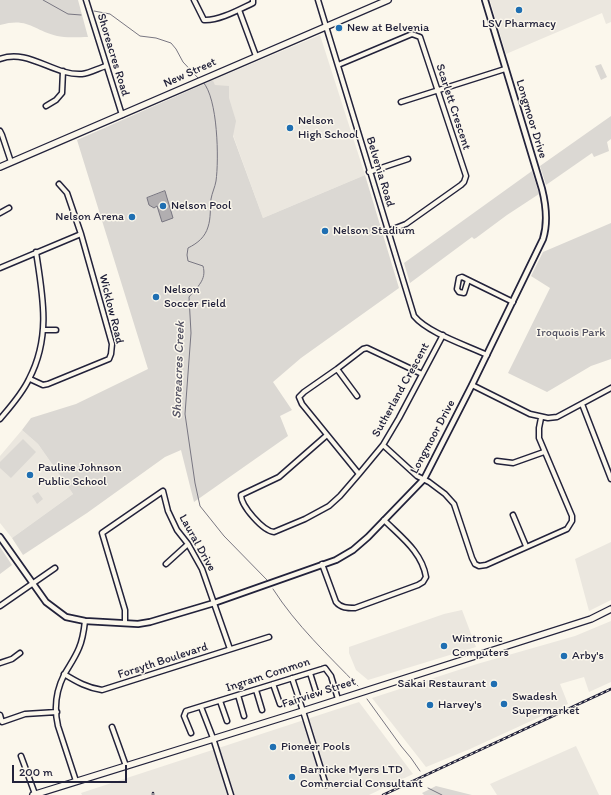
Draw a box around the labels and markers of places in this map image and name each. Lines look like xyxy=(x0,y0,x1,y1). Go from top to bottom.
marker: LSV Pharmacy xyxy=(514,5,524,15)
place label: LSV Pharmacy xyxy=(482,17,556,31)
place label: New at Belvenia xyxy=(347,21,429,35)
marker: New at Belvenia xyxy=(334,23,344,33)
place label: Nelson High School xyxy=(298,114,359,142)
marker: Nelson High School xyxy=(285,123,295,133)
place label: Nelson Pool xyxy=(171,199,231,213)
marker: Nelson Pool xyxy=(158,201,168,211)
place label: Nelson Arena xyxy=(55,210,124,224)
marker: Nelson Arena xyxy=(127,212,137,222)
place label: Nelson Stadium xyxy=(333,224,415,238)
marker: Nelson Stadium xyxy=(320,226,330,236)
place label: Nelson Soccer Field xyxy=(164,283,226,311)
marker: Nelson Soccer Field xyxy=(151,292,161,302)
place label: Pauline Johnson Public School xyxy=(38,461,121,489)
marker: Pauline Johnson Public School xyxy=(25,470,35,480)
place label: Wintronic Computers xyxy=(452,632,509,660)
marker: Wintronic Computers xyxy=(439,641,449,651)
place label: Arby's xyxy=(572,649,604,663)
marker: Arby's xyxy=(559,651,569,661)
place label: Sakai Restaurant xyxy=(398,677,486,691)
marker: Sakai Restaurant xyxy=(489,679,499,689)
place label: Swadesh Supermarket xyxy=(512,690,579,718)
place label: Harvey's xyxy=(438,698,482,712)
marker: Swadesh Supermarket xyxy=(499,699,509,709)
marker: Harvey's xyxy=(425,700,435,710)
place label: Pioneer Pools xyxy=(281,740,350,754)
marker: Pioneer Pools xyxy=(268,742,278,752)
place label: Barnicke Myers LTD Commercial Consultant xyxy=(300,763,423,791)
marker: Barnicke Myers LTD Commercial Consultant xyxy=(287,772,297,782)

